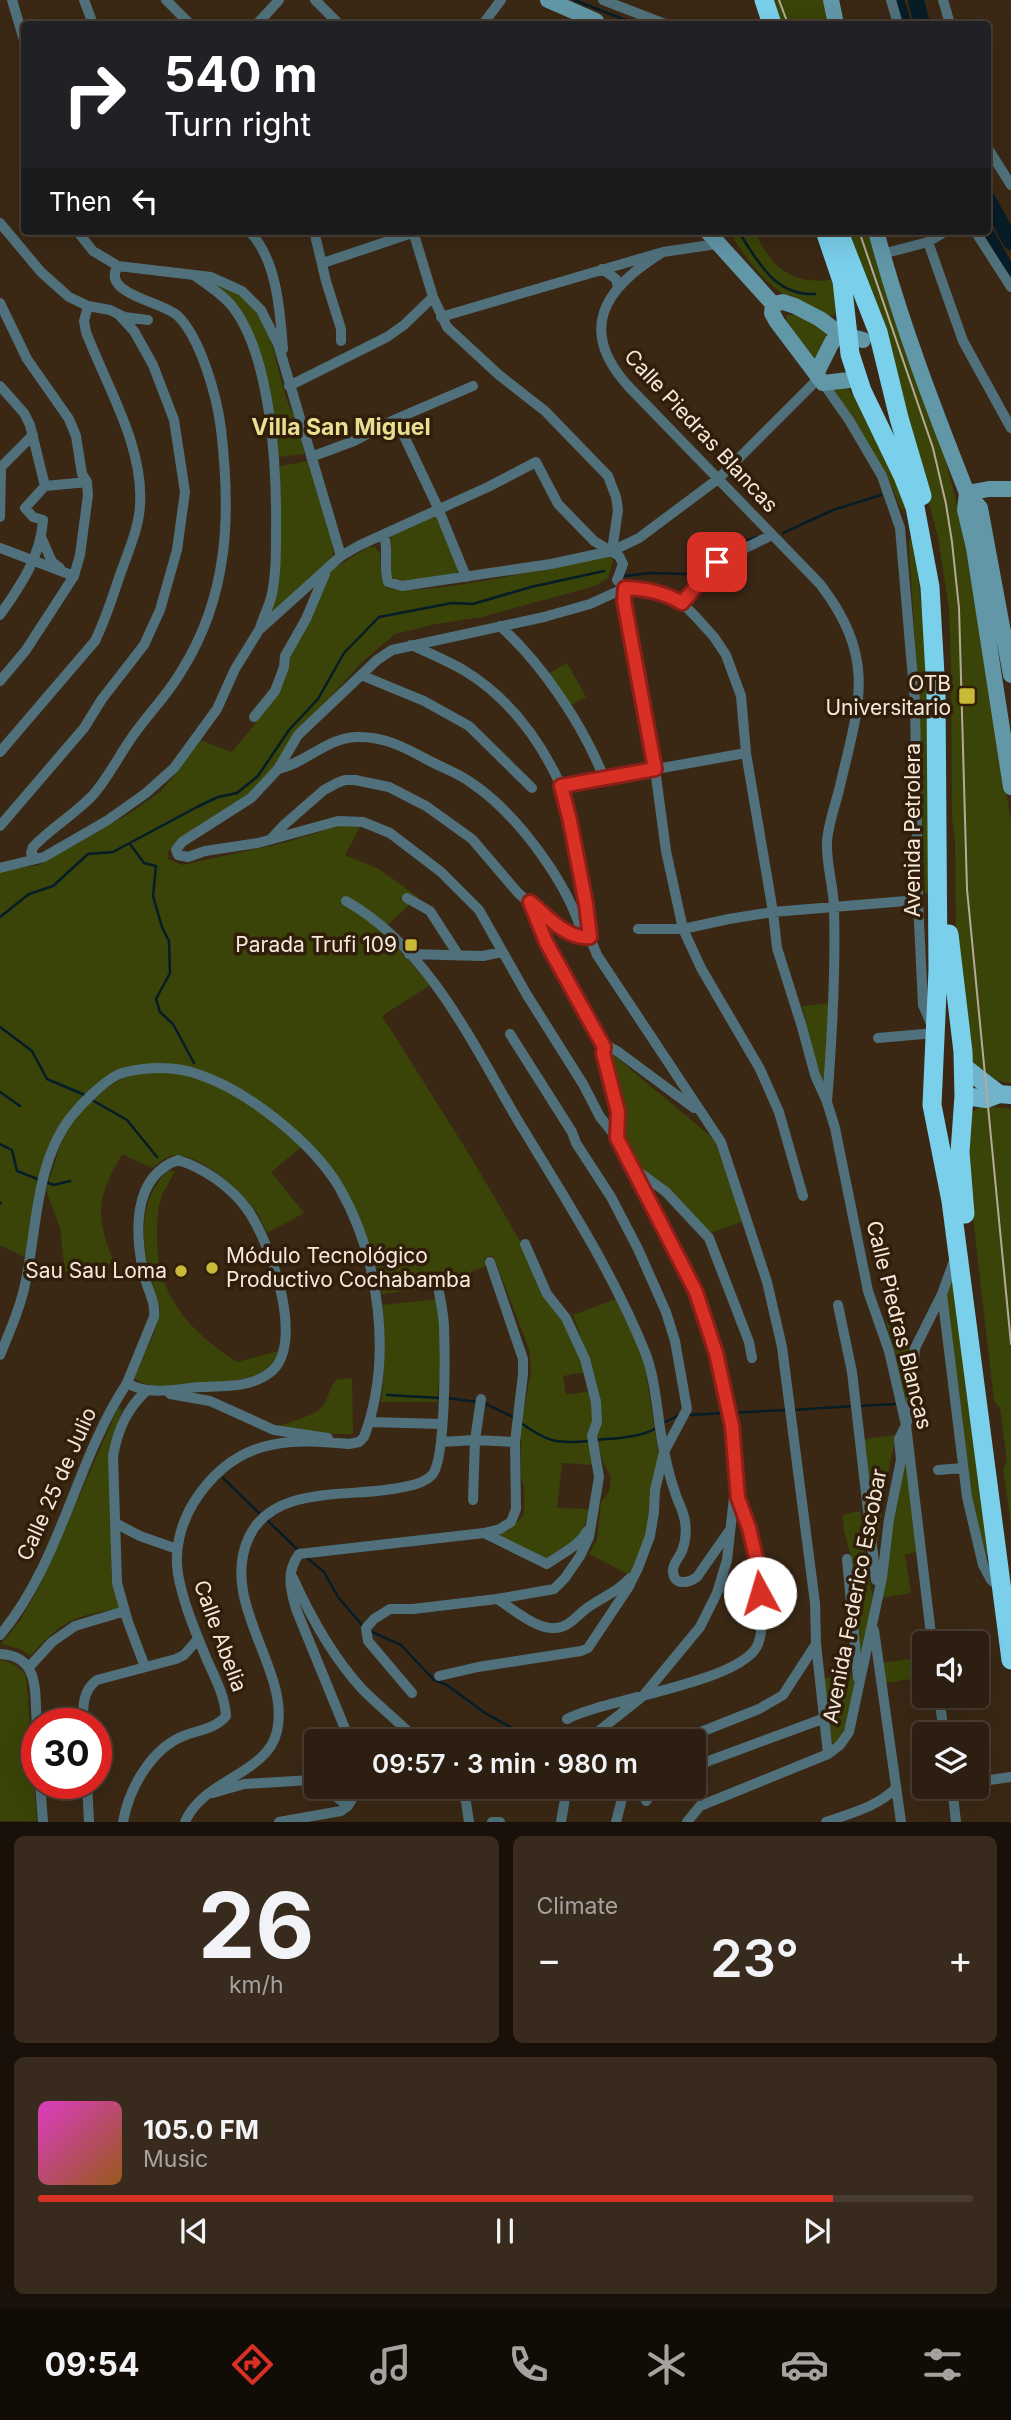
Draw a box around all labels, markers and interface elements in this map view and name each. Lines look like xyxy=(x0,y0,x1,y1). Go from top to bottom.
text: 540 m xyxy=(164,45,318,104)
icon: right xyxy=(49,49,140,140)
text: Turn right xyxy=(164,105,311,144)
icon: left xyxy=(126,182,164,220)
text: Then xyxy=(49,186,112,217)
street label: Calle Piedras Blancas xyxy=(619,344,783,517)
district label: Villa San Miguel xyxy=(251,413,431,441)
pin xyxy=(687,532,747,592)
icon: arrive xyxy=(698,543,736,581)
place label: OTB Universitario xyxy=(825,671,951,720)
marker: OTB Universitario xyxy=(957,686,977,706)
street label: Avenida Petrolera xyxy=(900,743,925,917)
place label: Parada Trufi 109 xyxy=(235,932,397,957)
marker: Parada Trufi 109 xyxy=(403,937,419,953)
street label: Calle Piedras Blancas xyxy=(861,1218,937,1432)
place label: Módulo Tecnológico Productivo Cochabamba xyxy=(226,1243,471,1292)
place label: Sau Sau Loma xyxy=(25,1258,167,1283)
marker: Módulo Tecnológico Productivo Cochabamba xyxy=(204,1260,220,1276)
marker: Sau Sau Loma xyxy=(173,1263,189,1279)
street label: Calle 25 de Julio xyxy=(12,1403,102,1564)
street label: Avenida Federico Escobar xyxy=(818,1467,891,1725)
position arrow xyxy=(723,1556,797,1630)
street label: Calle Abelia xyxy=(189,1577,252,1695)
map controls xyxy=(912,1631,989,1799)
button: sound xyxy=(912,1631,989,1708)
speed limit sign: 30 xyxy=(21,1708,112,1799)
button: layers xyxy=(912,1722,989,1799)
text: 09:57 · 3 min · 980 m xyxy=(372,1748,638,1779)
text: 26 xyxy=(198,1870,314,1980)
text: Climate xyxy=(537,1892,618,1920)
text: 23° xyxy=(710,1927,799,1990)
text: − xyxy=(537,1936,562,1982)
text: + xyxy=(948,1936,973,1982)
text: km/h xyxy=(229,1971,284,1999)
text: 105.0 FM xyxy=(143,2114,259,2145)
text: Music xyxy=(143,2145,208,2173)
icon: previous xyxy=(175,2212,213,2250)
icon: pause xyxy=(486,2212,524,2250)
icon: next xyxy=(798,2212,836,2250)
icon: directions xyxy=(228,2340,277,2389)
icon: music xyxy=(366,2340,415,2389)
icon: phone xyxy=(504,2340,553,2389)
icon: climate xyxy=(642,2340,691,2389)
icon: car xyxy=(780,2340,829,2389)
icon: filters xyxy=(918,2340,967,2389)
text: 09:54 xyxy=(44,2345,140,2384)

